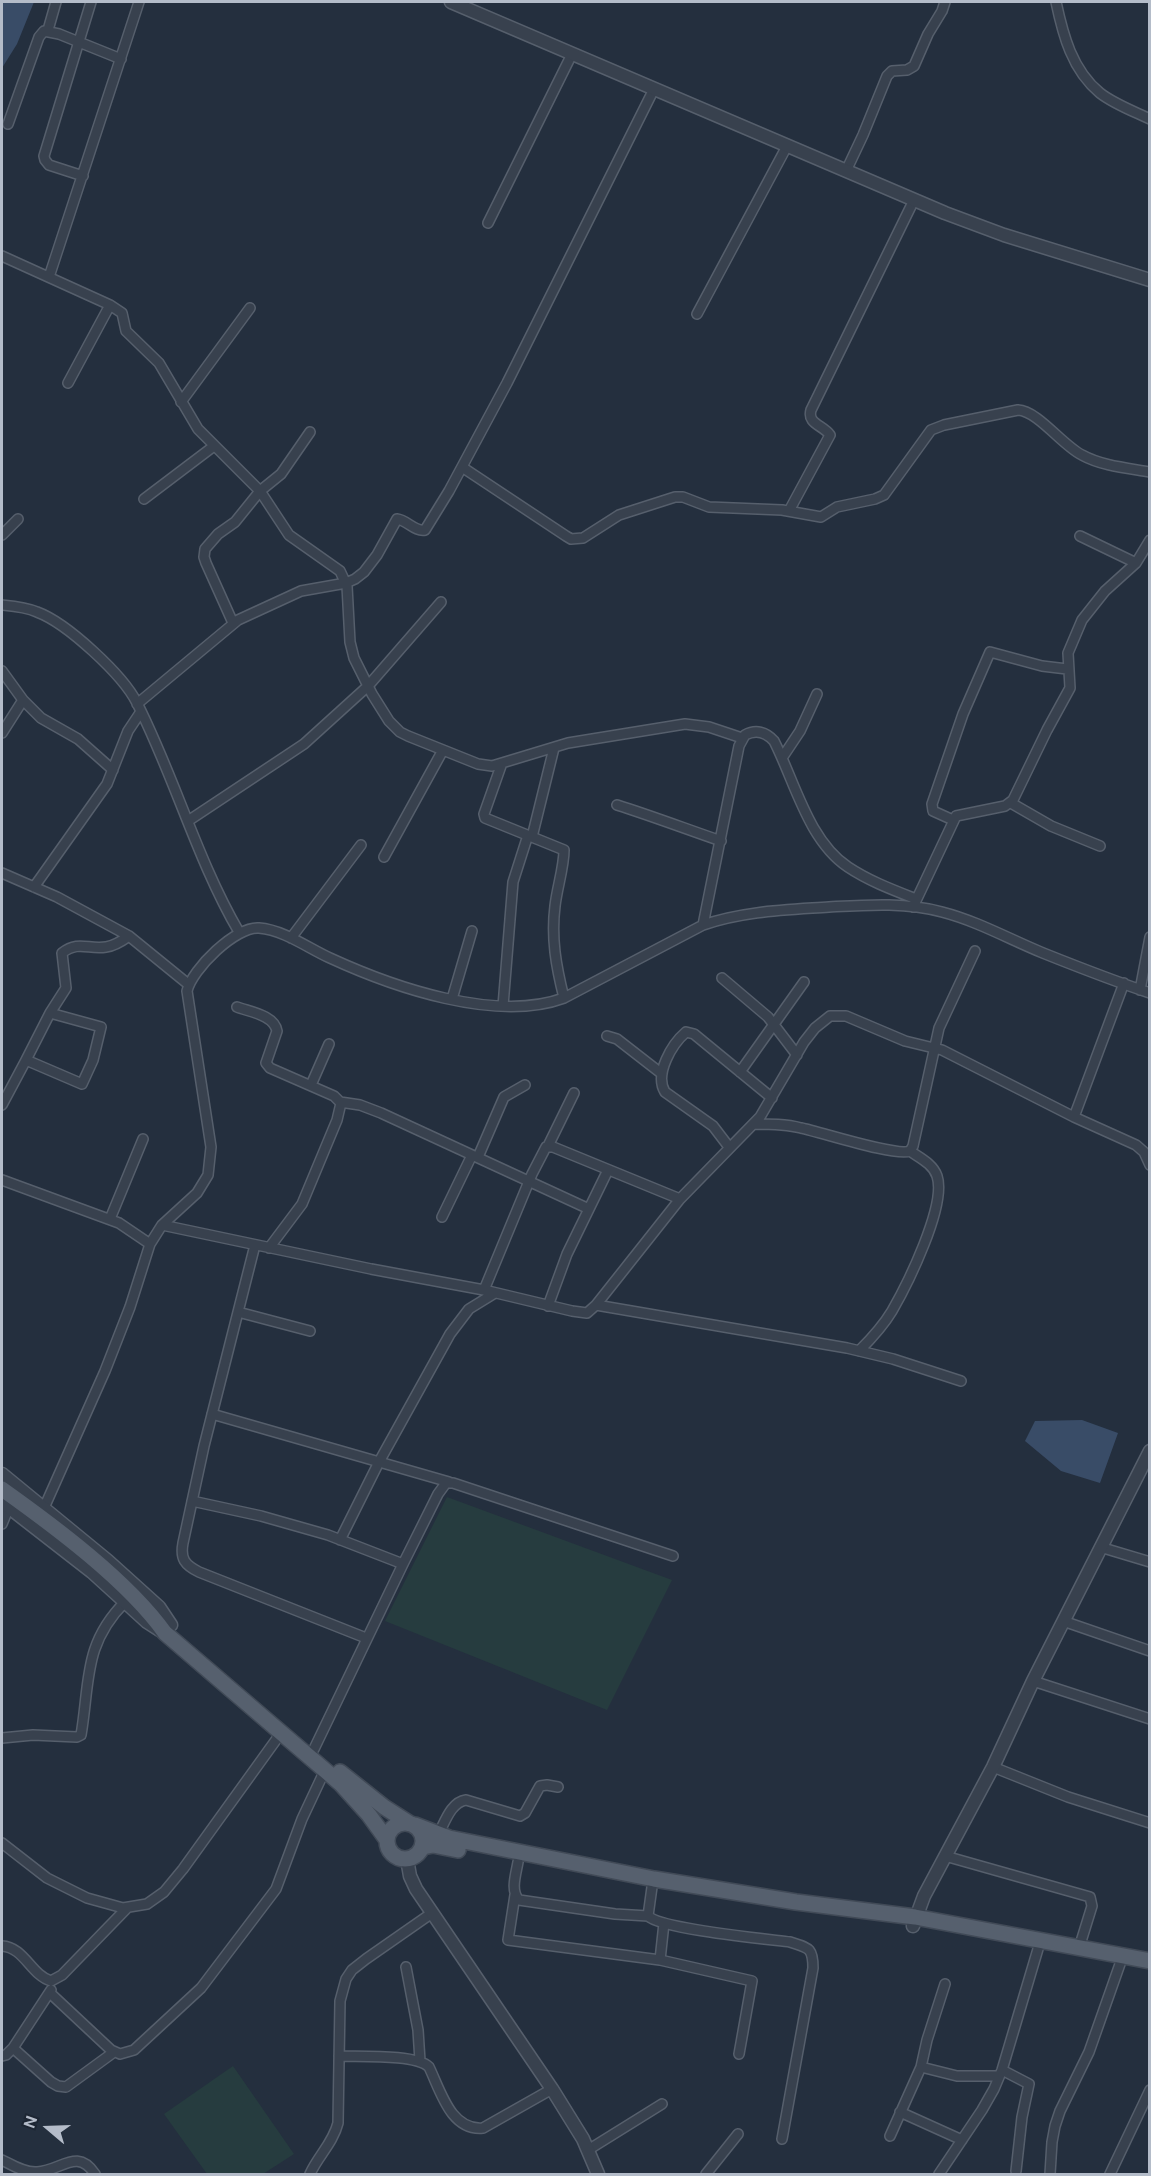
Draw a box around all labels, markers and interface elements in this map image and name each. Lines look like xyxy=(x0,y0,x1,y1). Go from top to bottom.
north arrow xyxy=(18,2098,78,2158)
text: N xyxy=(19,2113,42,2131)

